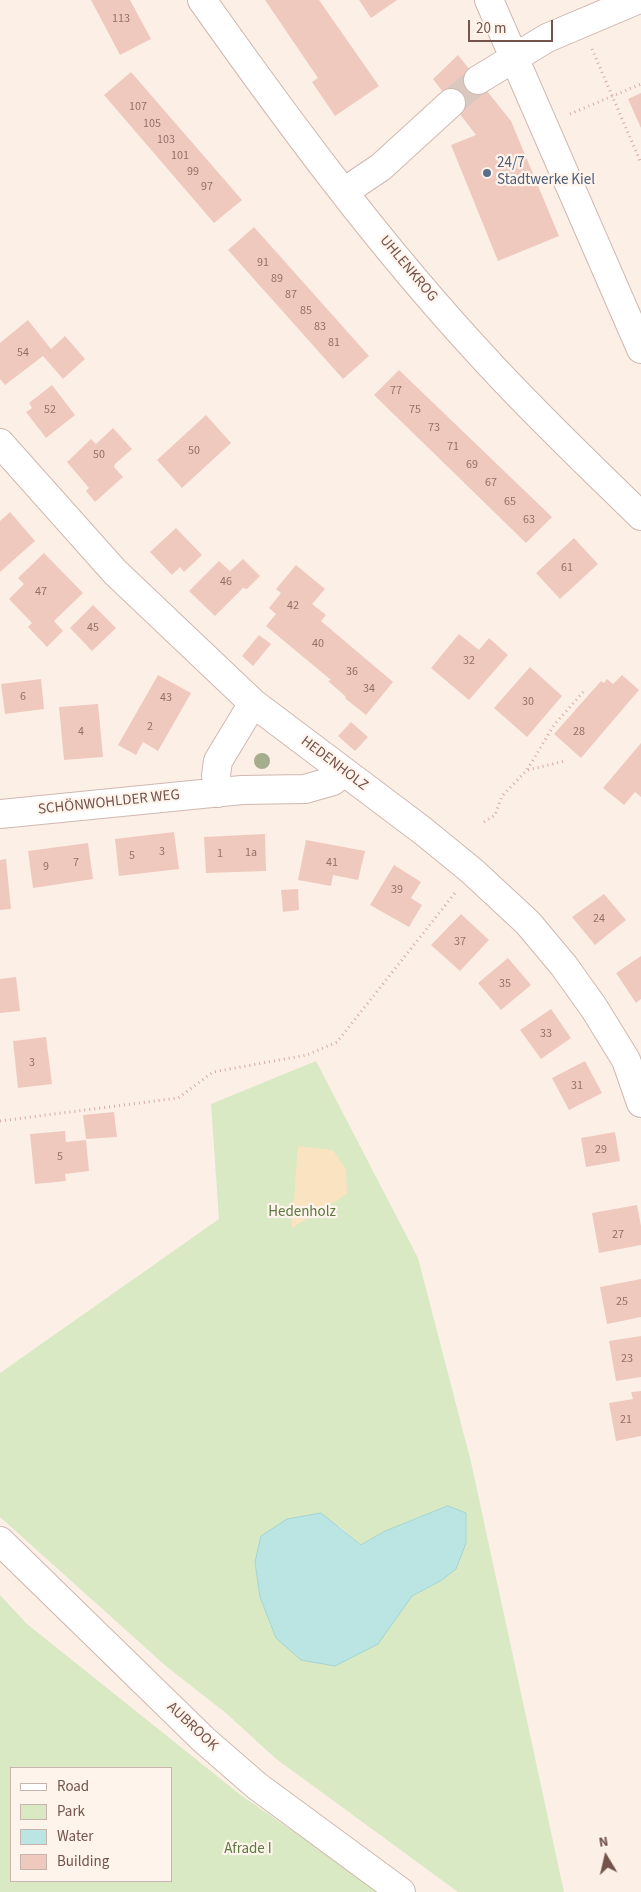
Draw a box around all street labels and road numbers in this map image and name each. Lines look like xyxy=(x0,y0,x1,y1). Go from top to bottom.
street label: UHLENKROG xyxy=(375,232,441,306)
street label: HEDENHOLZ xyxy=(297,733,371,795)
street label: SCHÖNWOHLDER WEG xyxy=(37,787,181,819)
street label: AUBROOK xyxy=(163,1699,221,1755)

